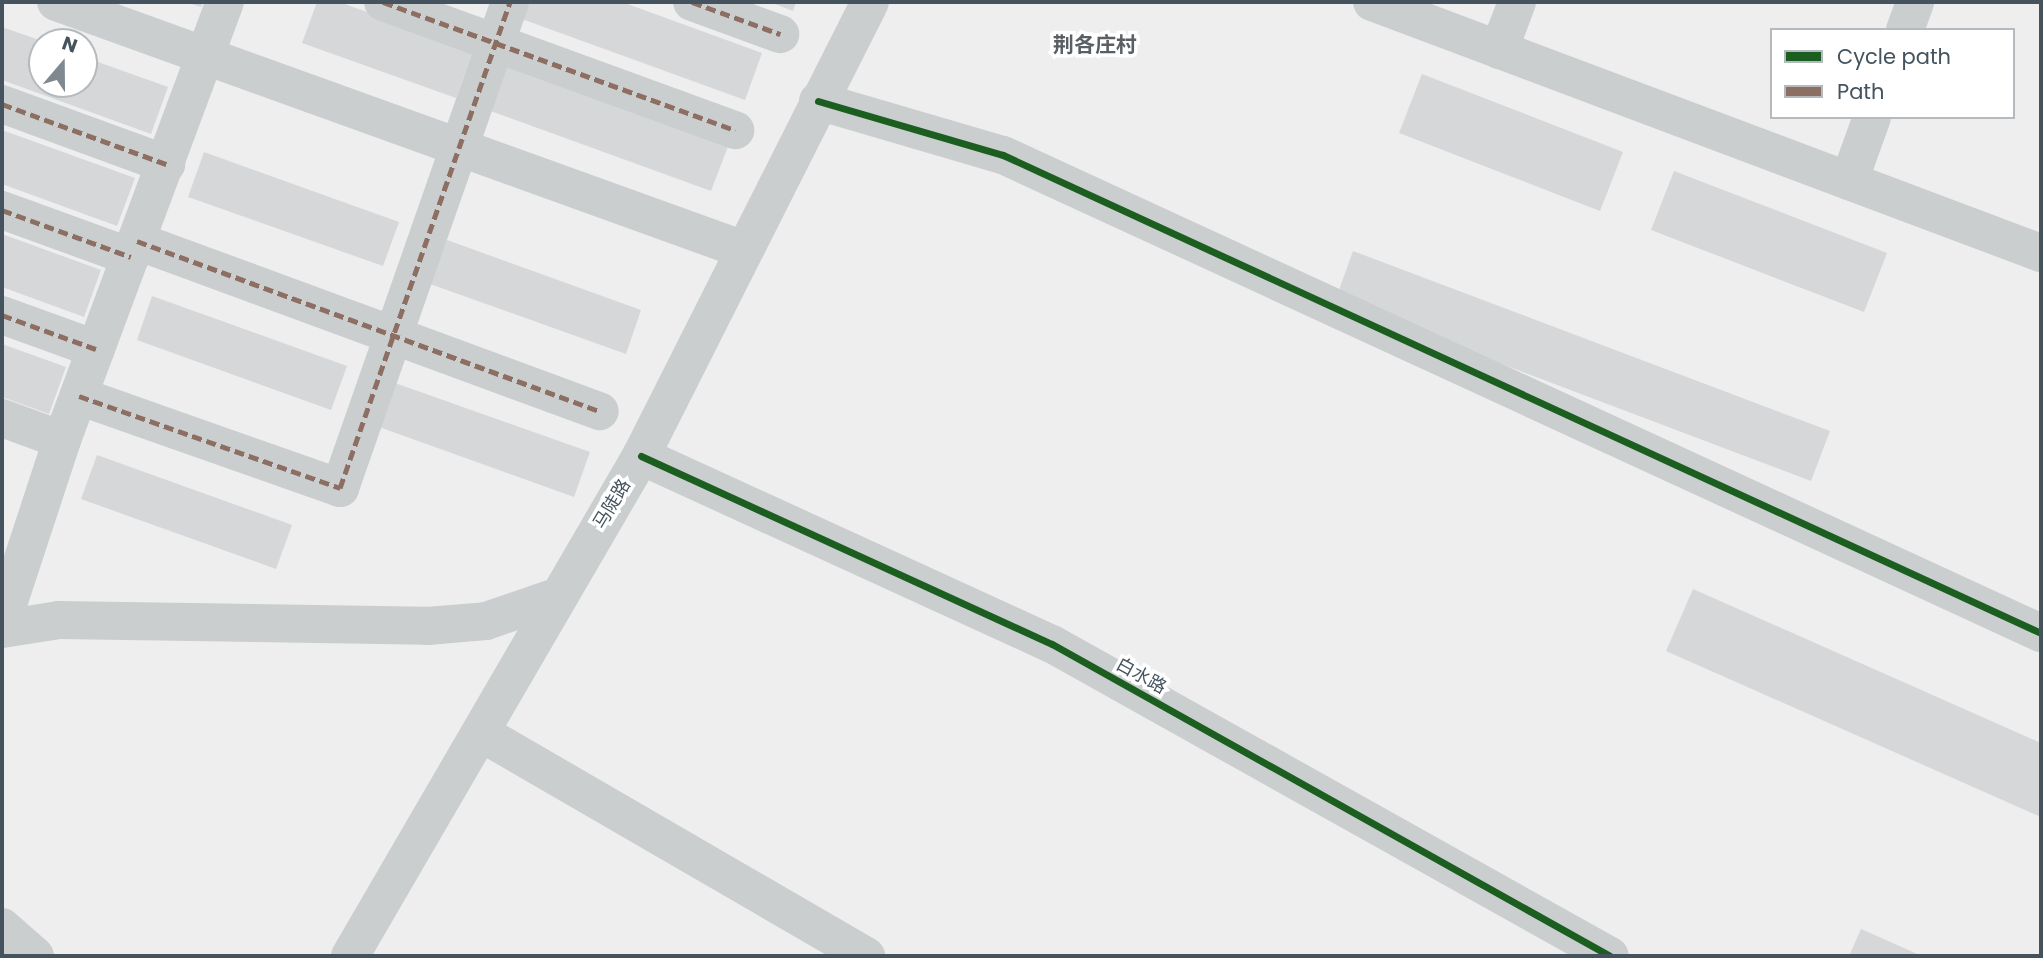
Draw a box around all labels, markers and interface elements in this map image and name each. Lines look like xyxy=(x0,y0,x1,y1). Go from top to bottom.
north arrow xyxy=(28,28,98,98)
legend xyxy=(1770,28,2015,119)
text: N xyxy=(58,30,81,60)
district label: 荆各庄村 xyxy=(1053,32,1137,58)
text: Cycle path xyxy=(1837,42,1951,71)
text: Path xyxy=(1837,77,1884,106)
street label: 马陡路 xyxy=(589,475,635,533)
street label: 白水路 xyxy=(1112,653,1170,699)

